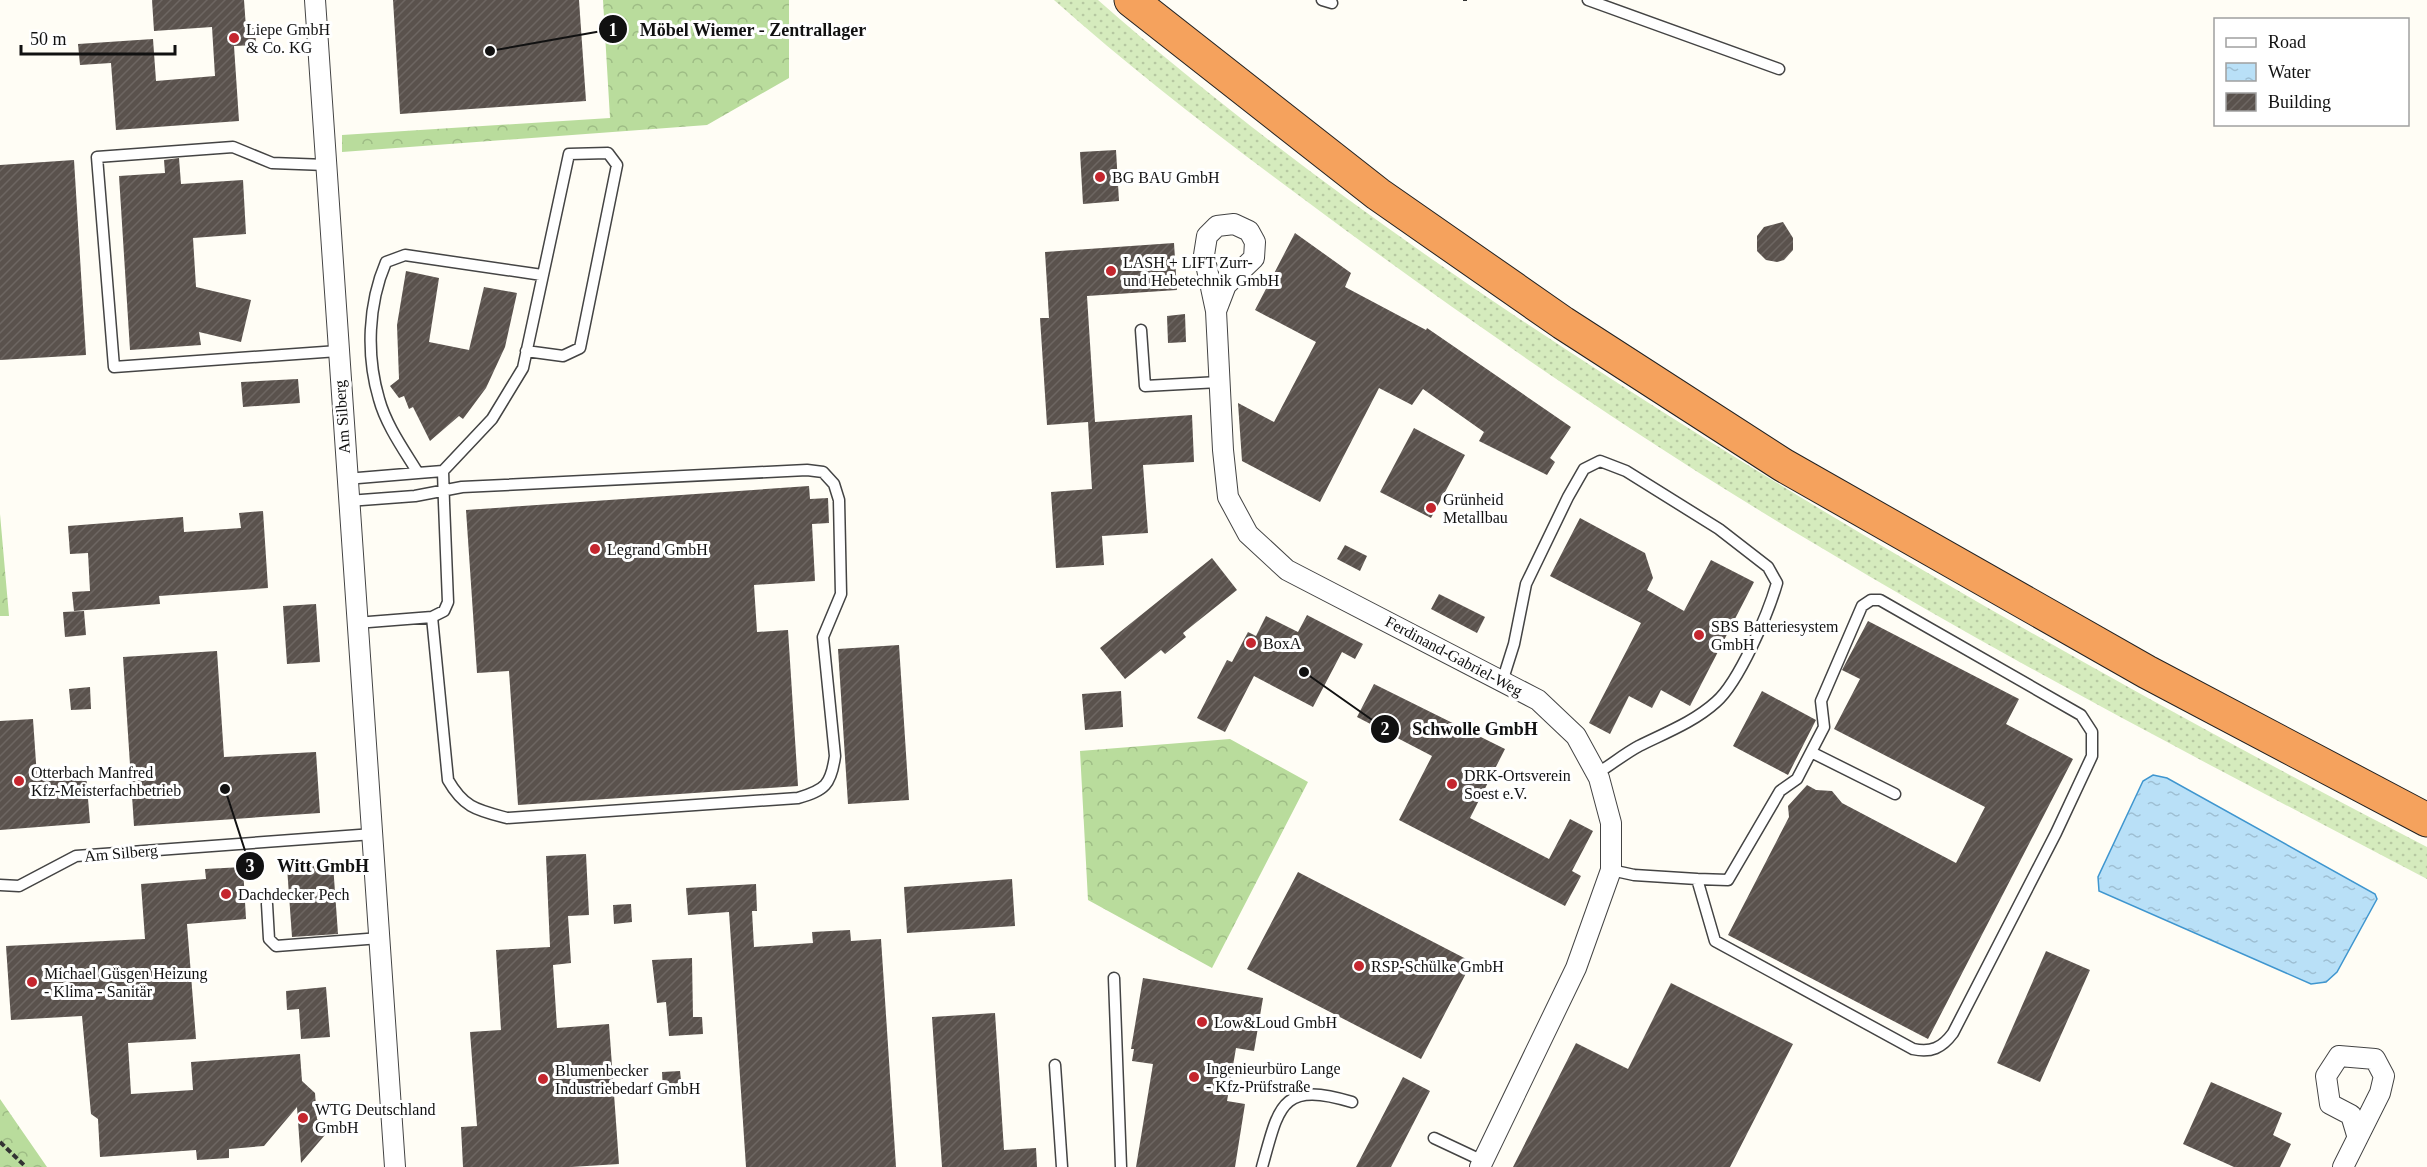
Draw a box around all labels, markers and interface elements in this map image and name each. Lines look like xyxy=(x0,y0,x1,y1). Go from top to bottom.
callout: Möbel Wiemer - Zentrallager xyxy=(598,11,879,47)
scale bar xyxy=(21,18,176,56)
legend xyxy=(2214,18,2409,126)
text: 1 xyxy=(609,20,618,40)
text: Möbel Wiemer - Zentrallager xyxy=(640,20,866,40)
place label: Liepe GmbH & Co. KG xyxy=(246,21,330,56)
text: 50 m xyxy=(30,29,67,49)
marker: Liepe GmbH & Co. KG xyxy=(227,31,241,45)
text: Road xyxy=(2268,32,2306,52)
text: Water xyxy=(2268,62,2311,82)
text: Building xyxy=(2268,92,2331,112)
place label: BG BAU GmbH xyxy=(1112,169,1220,186)
marker: BG BAU GmbH xyxy=(1093,170,1107,184)
place label: LASH + LIFT Zurr- und Hebetechnik GmbH xyxy=(1123,254,1280,289)
marker: LASH + LIFT Zurr- und Hebetechnik GmbH xyxy=(1104,264,1118,278)
street label: Am Silberg xyxy=(331,379,354,454)
place label: Grünheid Metallbau xyxy=(1443,491,1508,526)
marker: Grünheid Metallbau xyxy=(1424,501,1438,515)
place label: Legrand GmbH xyxy=(607,541,708,559)
marker: Legrand GmbH xyxy=(588,542,602,556)
street label: Ferdinand-Gabriel-Weg xyxy=(1382,613,1525,700)
place label: SBS Batteriesystem GmbH xyxy=(1711,618,1839,653)
marker: SBS Batteriesystem GmbH xyxy=(1692,628,1706,642)
place label: BoxA xyxy=(1263,635,1302,652)
marker: BoxA xyxy=(1244,636,1258,650)
callout: Schwolle GmbH xyxy=(1370,711,1550,747)
text: 2 xyxy=(1381,719,1390,739)
text: Schwolle GmbH xyxy=(1412,719,1538,739)
place label: Otterbach Manfred Kfz-Meisterfachbetrieb xyxy=(31,764,181,799)
place label: DRK-Ortsverein Soest e.V. xyxy=(1464,767,1571,802)
marker: Otterbach Manfred Kfz-Meisterfachbetrieb xyxy=(12,774,26,788)
marker: DRK-Ortsverein Soest e.V. xyxy=(1445,777,1459,791)
street label: Am Silberg xyxy=(83,841,159,866)
callout: Witt GmbH xyxy=(235,848,381,884)
text: 3 xyxy=(246,856,255,876)
text: Witt GmbH xyxy=(277,856,369,876)
place label: Dachdecker Pech xyxy=(238,886,350,903)
marker: Dachdecker Pech xyxy=(219,887,233,901)
place label: RSP-Schülke GmbH xyxy=(1371,958,1504,975)
marker: RSP-Schülke GmbH xyxy=(1352,959,1366,973)
place label: Michael Güsgen Heizung - Klima - Sanitär xyxy=(44,965,208,1000)
marker: Michael Güsgen Heizung - Klima - Sanitär xyxy=(25,975,39,989)
place label: Low&Loud GmbH xyxy=(1214,1014,1338,1031)
marker: Low&Loud GmbH xyxy=(1195,1015,1209,1029)
place label: Ingenieurbüro Lange - Kfz-Prüfstraße xyxy=(1206,1060,1341,1095)
place label: Blumenbecker Industriebedarf GmbH xyxy=(555,1062,701,1097)
marker: Ingenieurbüro Lange - Kfz-Prüfstraße xyxy=(1187,1070,1201,1084)
marker: Blumenbecker Industriebedarf GmbH xyxy=(536,1072,550,1086)
place label: WTG Deutschland GmbH xyxy=(315,1101,435,1136)
marker: WTG Deutschland GmbH xyxy=(296,1111,310,1125)

